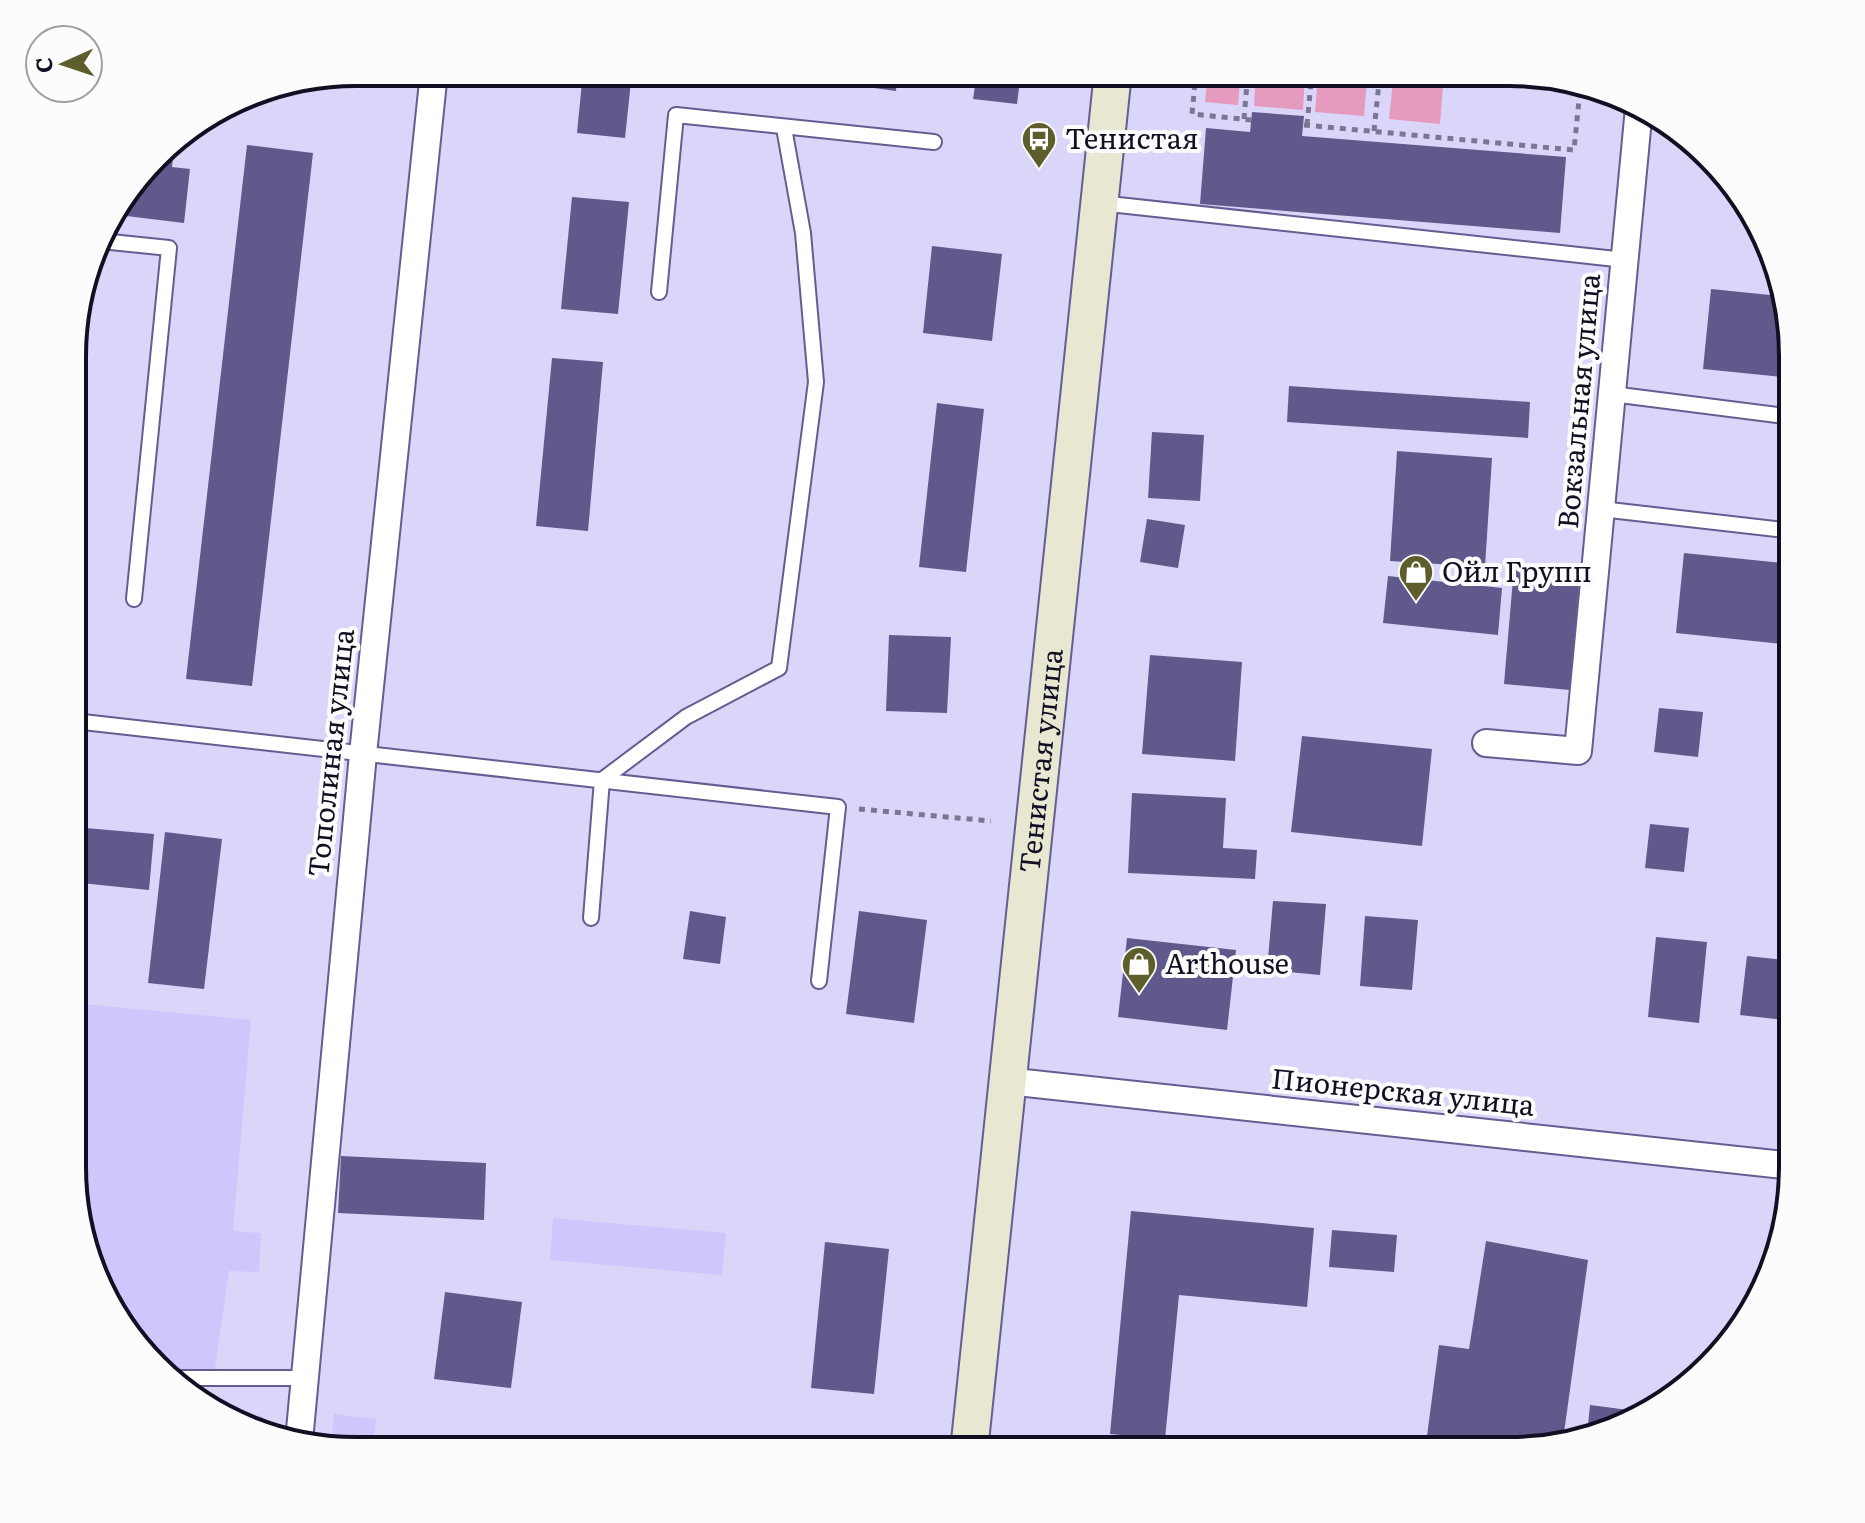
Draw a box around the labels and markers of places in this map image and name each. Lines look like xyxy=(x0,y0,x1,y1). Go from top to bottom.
place label: Тенистая xyxy=(1065,116,1199,158)
bus stop icon: Тенистая xyxy=(1020,120,1058,170)
place label: Ойл Групп xyxy=(1442,549,1592,591)
shop icon: Ойл Групп xyxy=(1397,553,1435,603)
place label: Arthouse xyxy=(1165,941,1289,983)
shop icon: Arthouse xyxy=(1120,945,1158,995)

